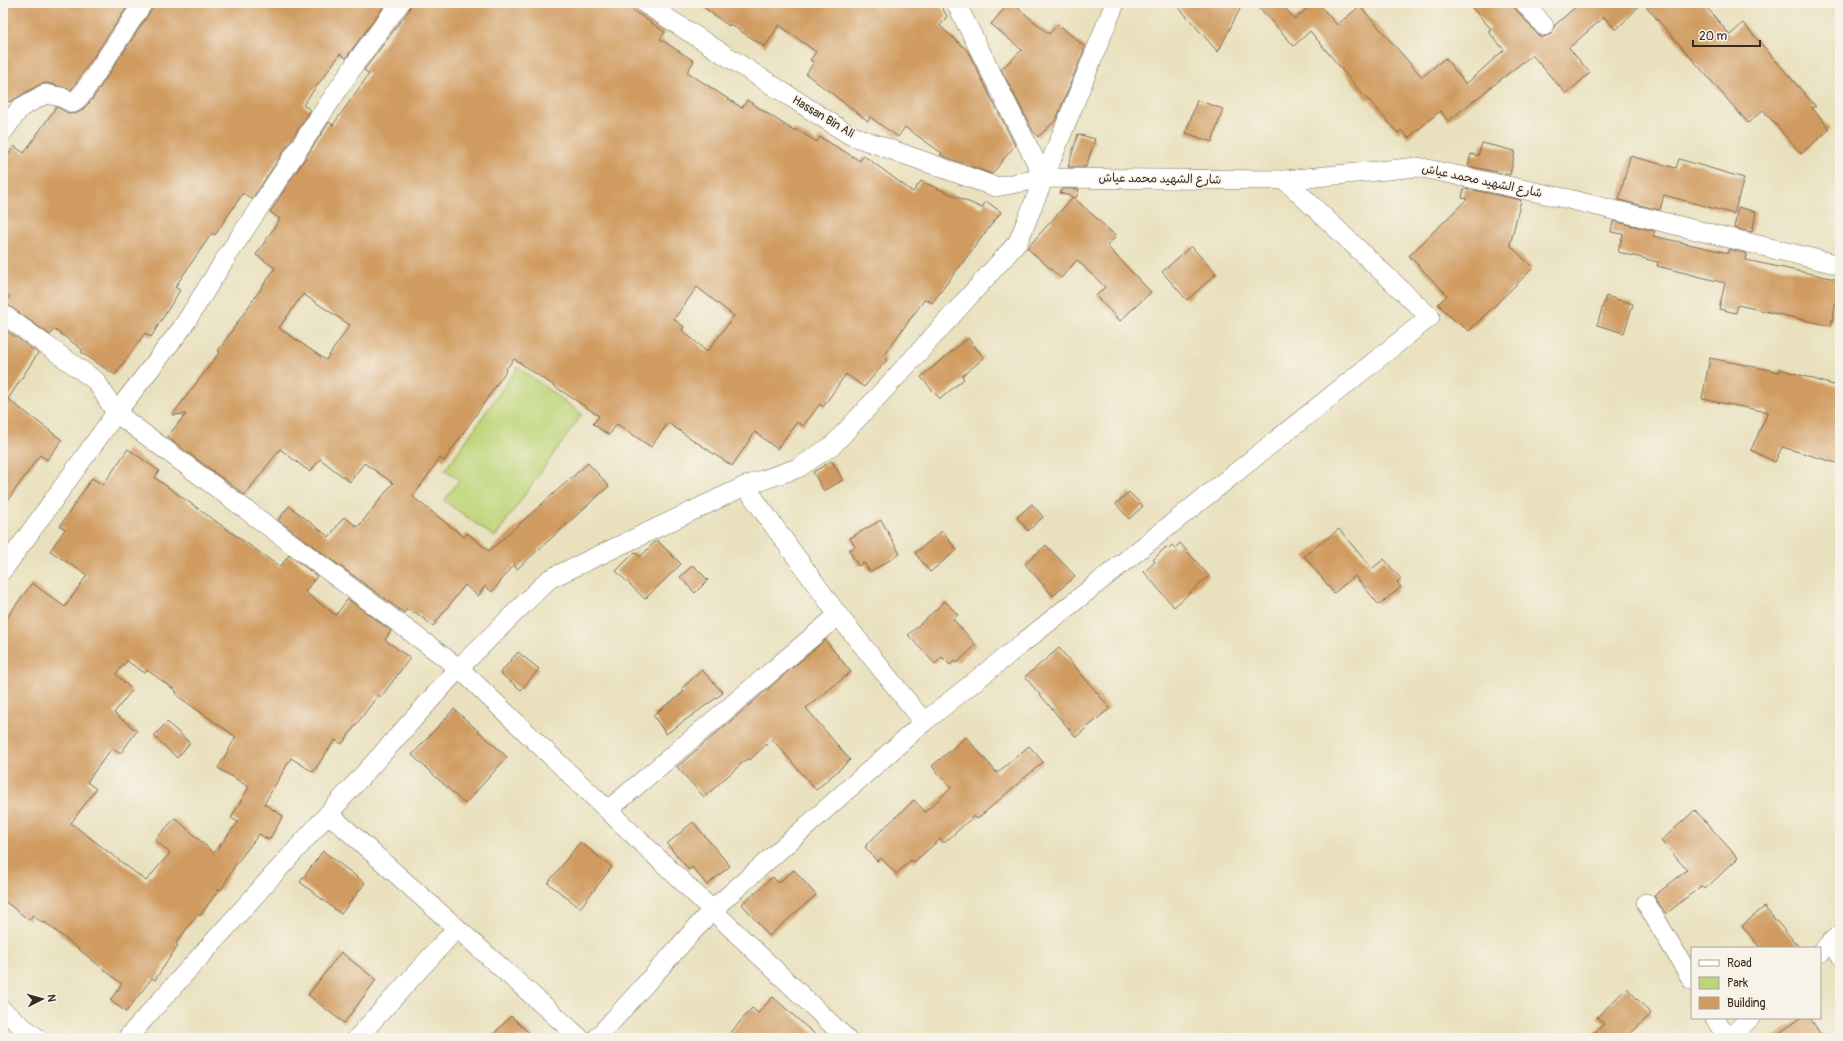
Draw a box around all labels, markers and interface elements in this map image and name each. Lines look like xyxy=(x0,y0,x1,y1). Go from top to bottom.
scale bar xyxy=(1693,22,1760,48)
text: 20 m xyxy=(1699,29,1728,44)
street label: Hassan Bin Ali xyxy=(789,93,857,141)
street label: شارع الشهيد محمد عياش xyxy=(1420,161,1544,202)
street label: شارع الشهيد محمد عياش xyxy=(1098,170,1222,189)
legend xyxy=(1691,947,1821,1019)
text: Road xyxy=(1727,956,1752,971)
text: Park xyxy=(1727,976,1748,991)
north arrow xyxy=(22,979,62,1019)
text: N xyxy=(45,994,58,1003)
text: Building xyxy=(1727,996,1766,1011)

